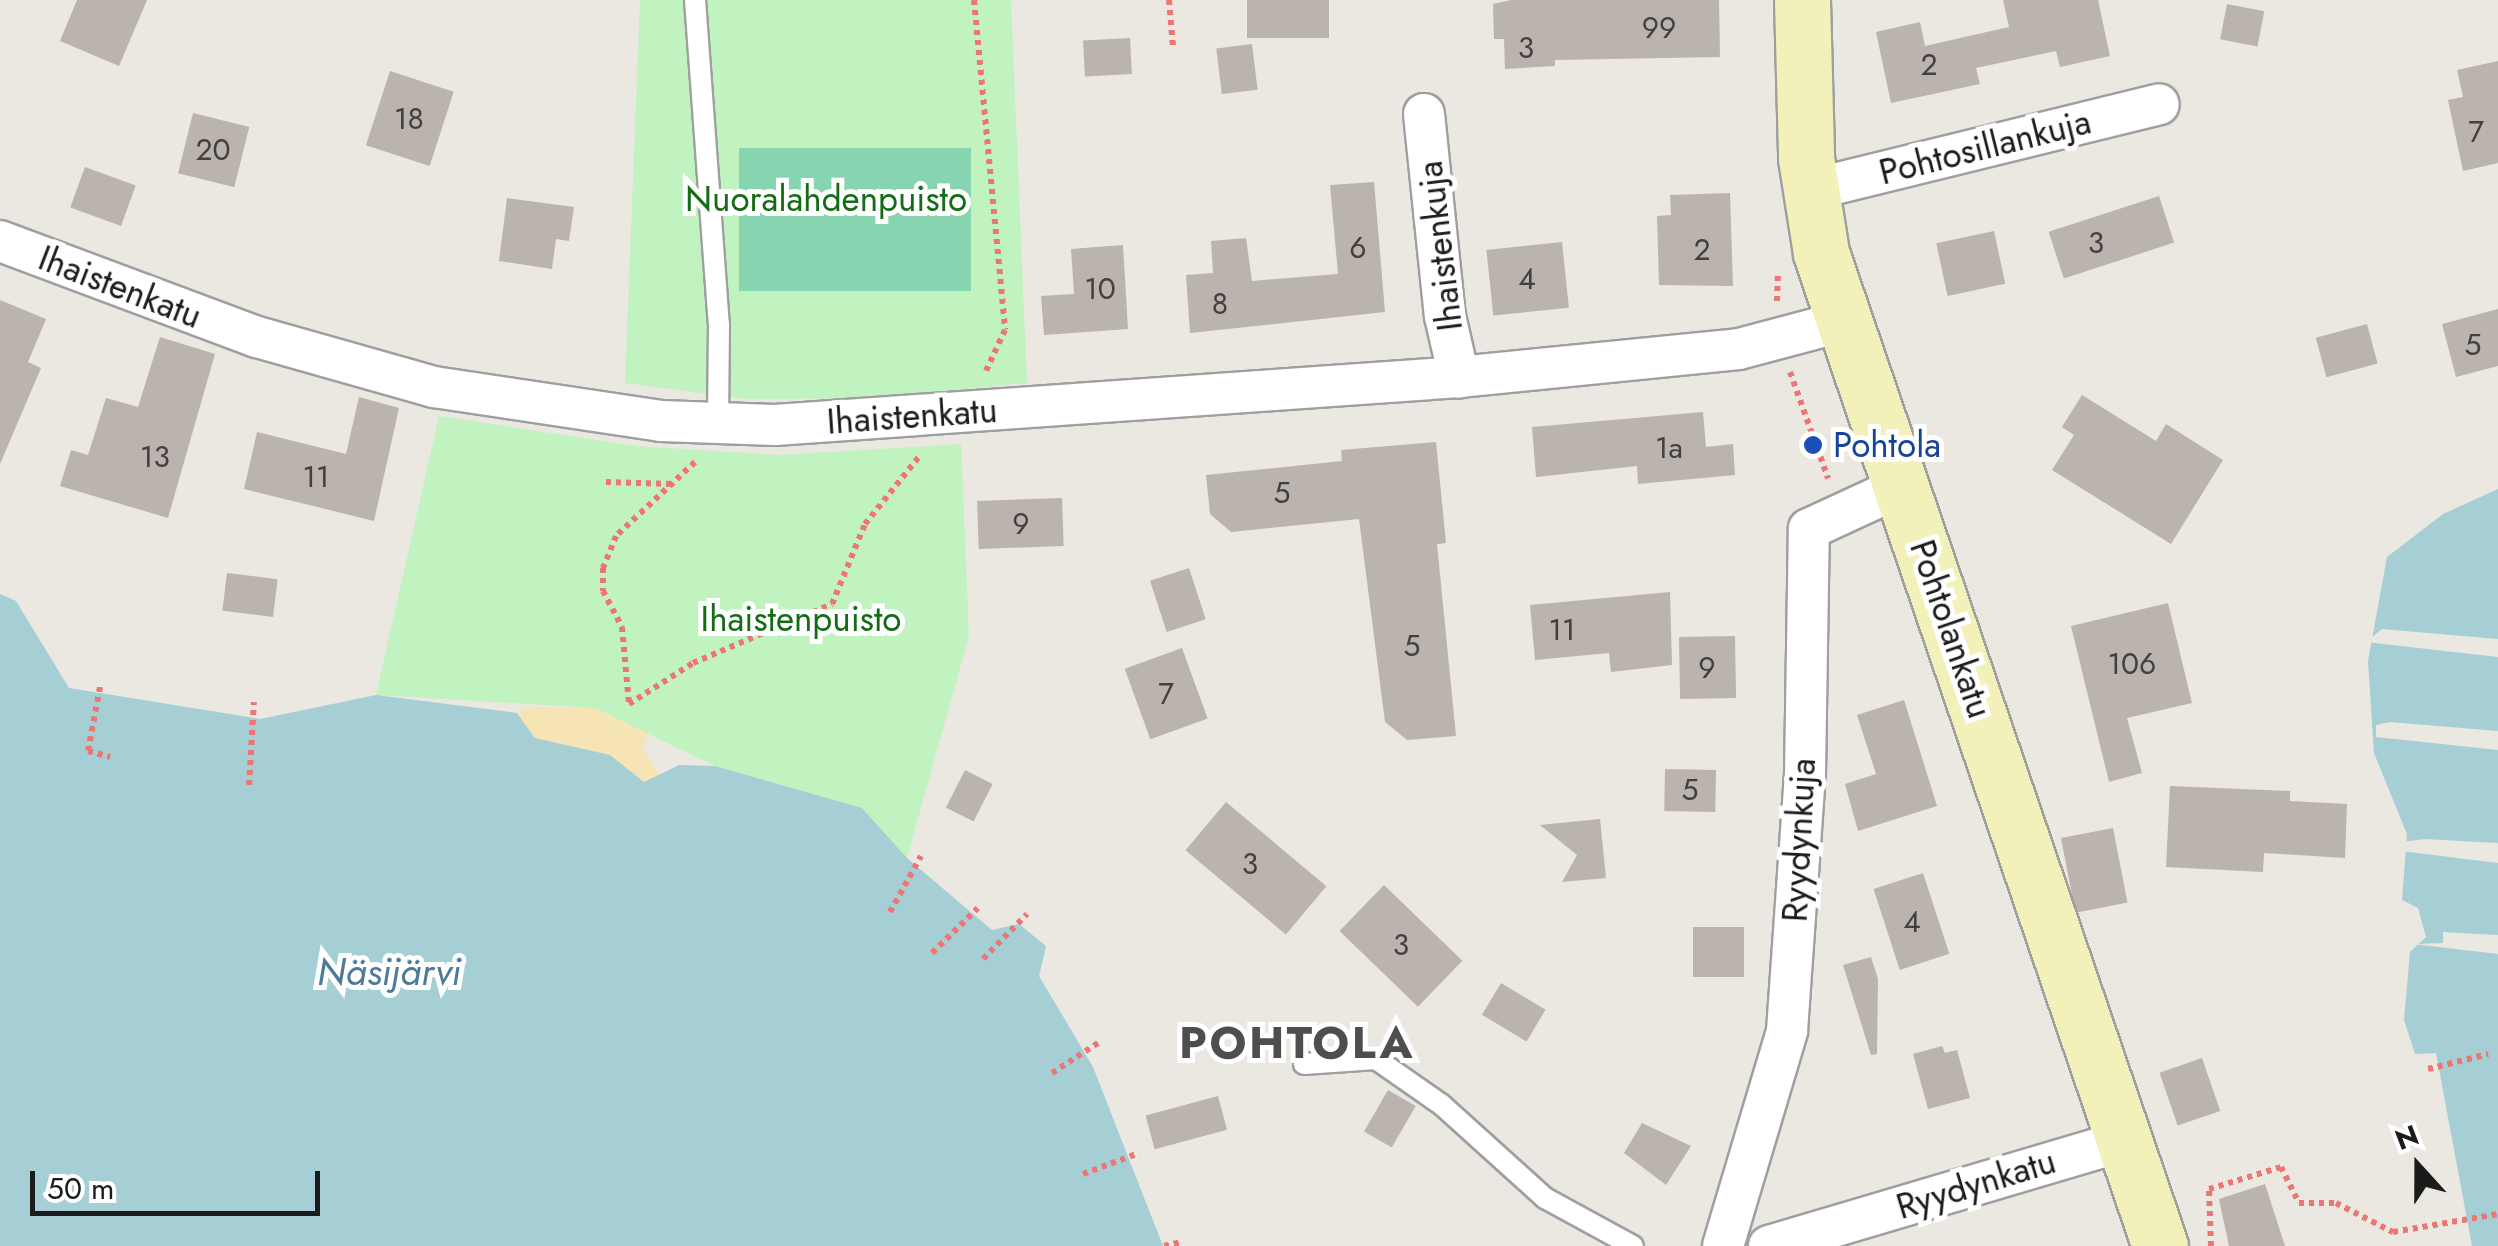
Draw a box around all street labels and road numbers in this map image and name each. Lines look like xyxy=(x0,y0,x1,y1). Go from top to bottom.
street label: Pohtosillankuja xyxy=(1875,100,2095,194)
street label: Ihaistenkuja xyxy=(1409,159,1471,333)
street label: Ihaistenkatu xyxy=(33,237,207,337)
street label: Ihaistenkatu xyxy=(825,389,999,443)
street label: Pohtolankatu xyxy=(1901,535,2001,723)
street label: Ryydynkuja xyxy=(1774,757,1824,923)
street label: Ryydynkatu xyxy=(1891,1140,2061,1228)

